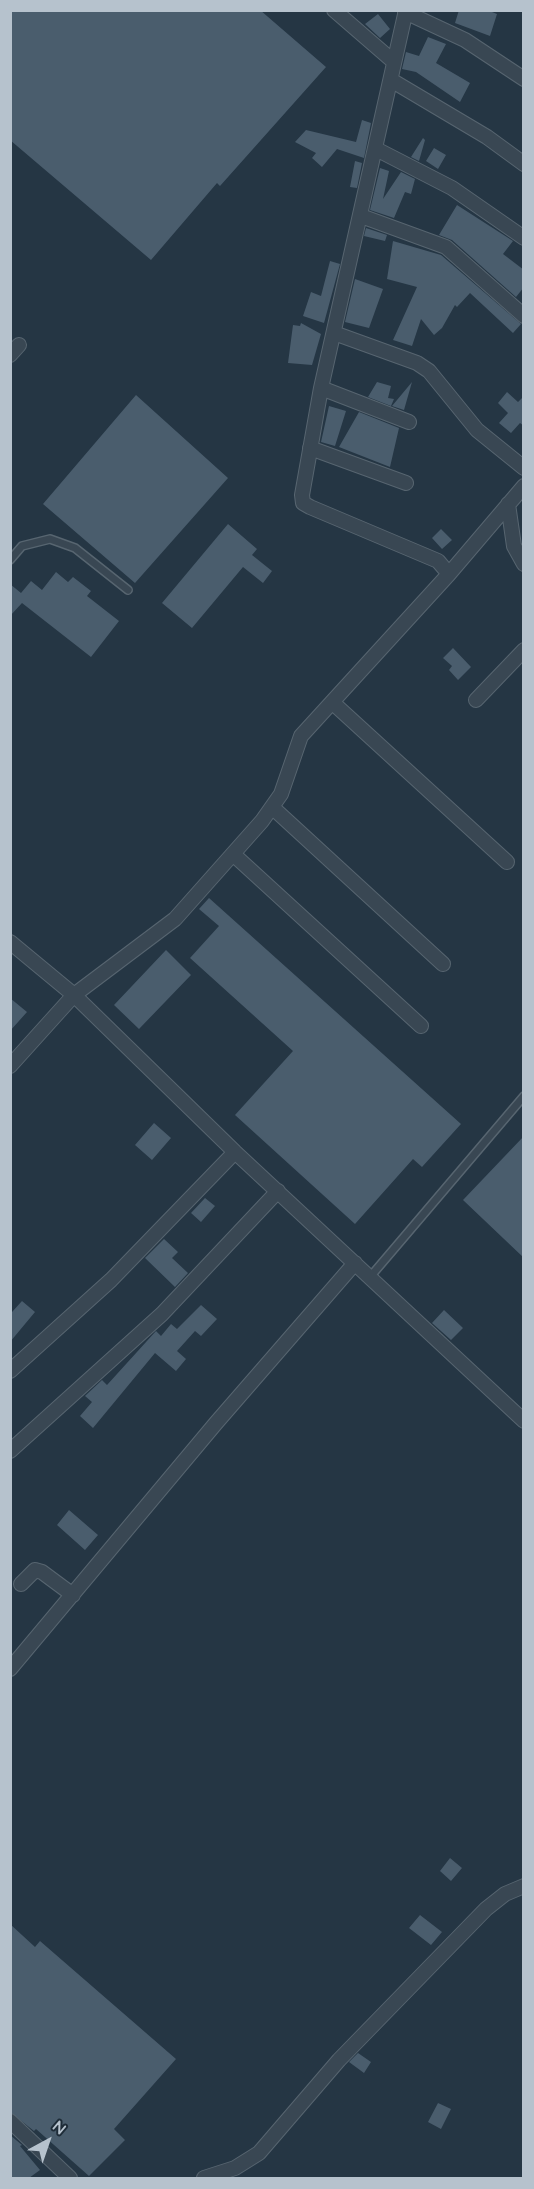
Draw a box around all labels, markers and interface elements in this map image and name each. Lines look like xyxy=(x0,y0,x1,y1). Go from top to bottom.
north arrow xyxy=(18,2111,78,2171)
text: N xyxy=(49,2116,70,2139)

